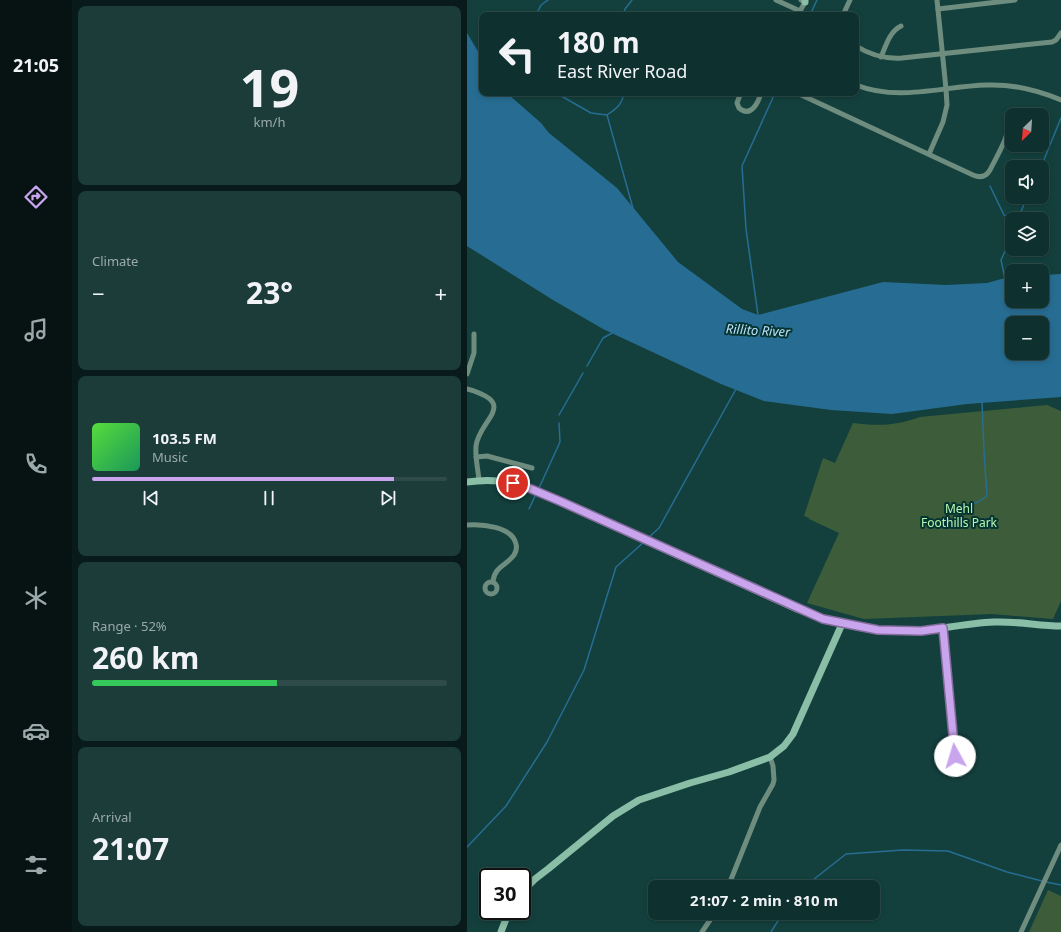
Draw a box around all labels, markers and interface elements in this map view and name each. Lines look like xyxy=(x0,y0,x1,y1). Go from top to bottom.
text: 180 m xyxy=(557,23,640,61)
icon: left xyxy=(491,28,543,80)
text: 19 xyxy=(240,51,299,122)
text: 21:05 xyxy=(13,53,59,77)
text: East River Road xyxy=(557,59,687,83)
north arrow xyxy=(1005,108,1049,152)
map controls xyxy=(1005,108,1049,360)
text: km/h xyxy=(254,113,285,131)
button: sound xyxy=(1005,160,1049,204)
icon: directions xyxy=(22,183,50,211)
button: layers xyxy=(1005,212,1049,256)
text: Climate xyxy=(92,252,138,270)
button: + xyxy=(1005,264,1049,308)
text: 23° xyxy=(246,272,293,313)
text: − xyxy=(92,278,105,308)
text: + xyxy=(434,278,447,308)
icon: music xyxy=(22,316,50,344)
button: − xyxy=(1005,316,1049,360)
water label: Rillito River xyxy=(725,319,791,341)
text: 103.5 FM xyxy=(152,428,217,448)
text: Music xyxy=(152,448,188,466)
icon: phone xyxy=(22,450,50,478)
pin xyxy=(496,466,530,500)
icon: arrive xyxy=(502,472,524,494)
icon: previous xyxy=(140,487,162,509)
icon: pause xyxy=(258,487,280,509)
icon: next xyxy=(377,487,399,509)
park label: Mehl Foothills Park xyxy=(921,500,998,531)
icon: climate xyxy=(22,584,50,612)
text: Range · 52% xyxy=(92,617,167,635)
text: 260 km xyxy=(92,637,199,678)
icon: car xyxy=(22,717,50,745)
position arrow xyxy=(934,735,976,777)
text: Arrival xyxy=(92,808,132,826)
text: 21:07 xyxy=(92,828,169,869)
icon: filters xyxy=(22,851,50,879)
speed limit sign: 30 xyxy=(479,868,531,920)
text: 21:07 · 2 min · 810 m xyxy=(690,890,838,910)

